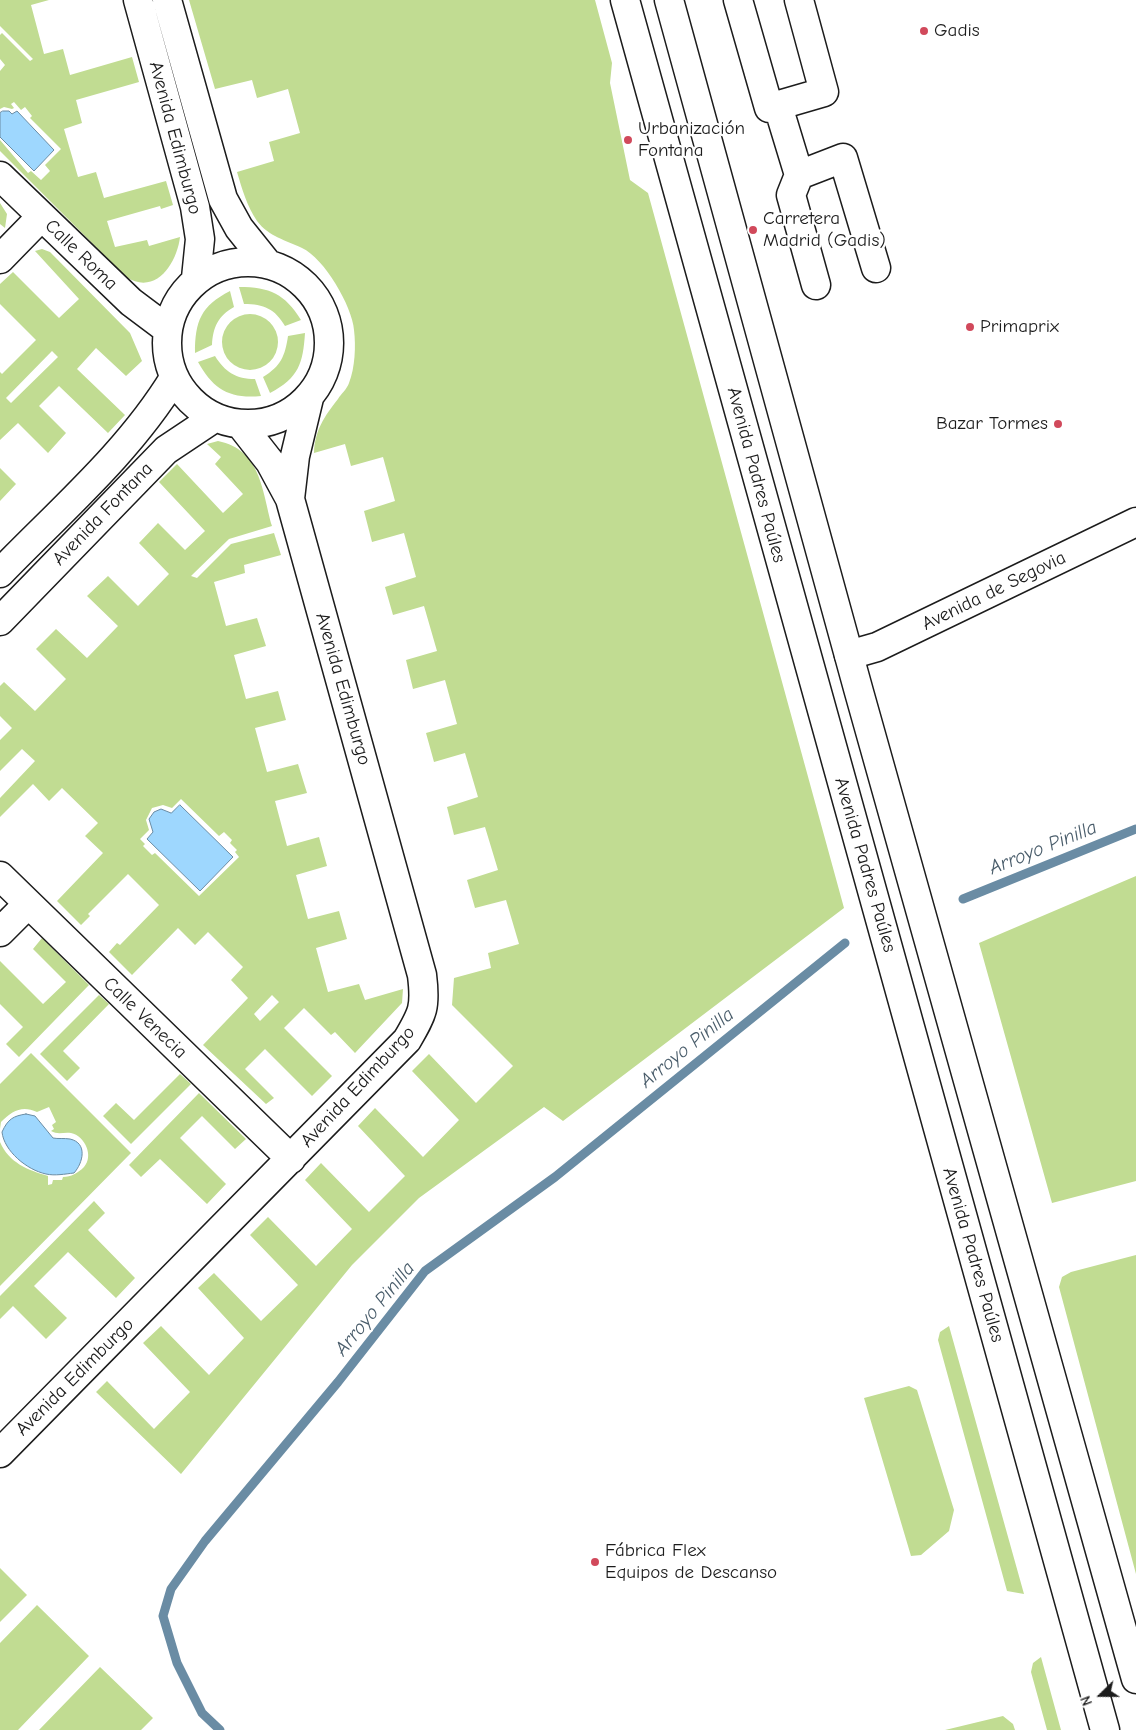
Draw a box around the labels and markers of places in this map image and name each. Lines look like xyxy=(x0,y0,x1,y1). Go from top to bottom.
place label: Gadis xyxy=(934,20,980,42)
marker: Gadis xyxy=(918,25,930,37)
place label: Urbanización Fontana xyxy=(638,118,745,162)
marker: Urbanización Fontana xyxy=(622,134,634,146)
place label: Carretera Madrid (Gadis) xyxy=(763,208,886,252)
marker: Carretera Madrid (Gadis) xyxy=(747,224,759,236)
place label: Primaprix xyxy=(980,316,1059,338)
marker: Primaprix xyxy=(964,321,976,333)
place label: Bazar Tormes xyxy=(936,413,1048,435)
marker: Bazar Tormes xyxy=(1052,418,1064,430)
place label: Fábrica Flex Equipos de Descanso xyxy=(605,1540,777,1584)
marker: Fábrica Flex Equipos de Descanso xyxy=(589,1556,601,1568)

